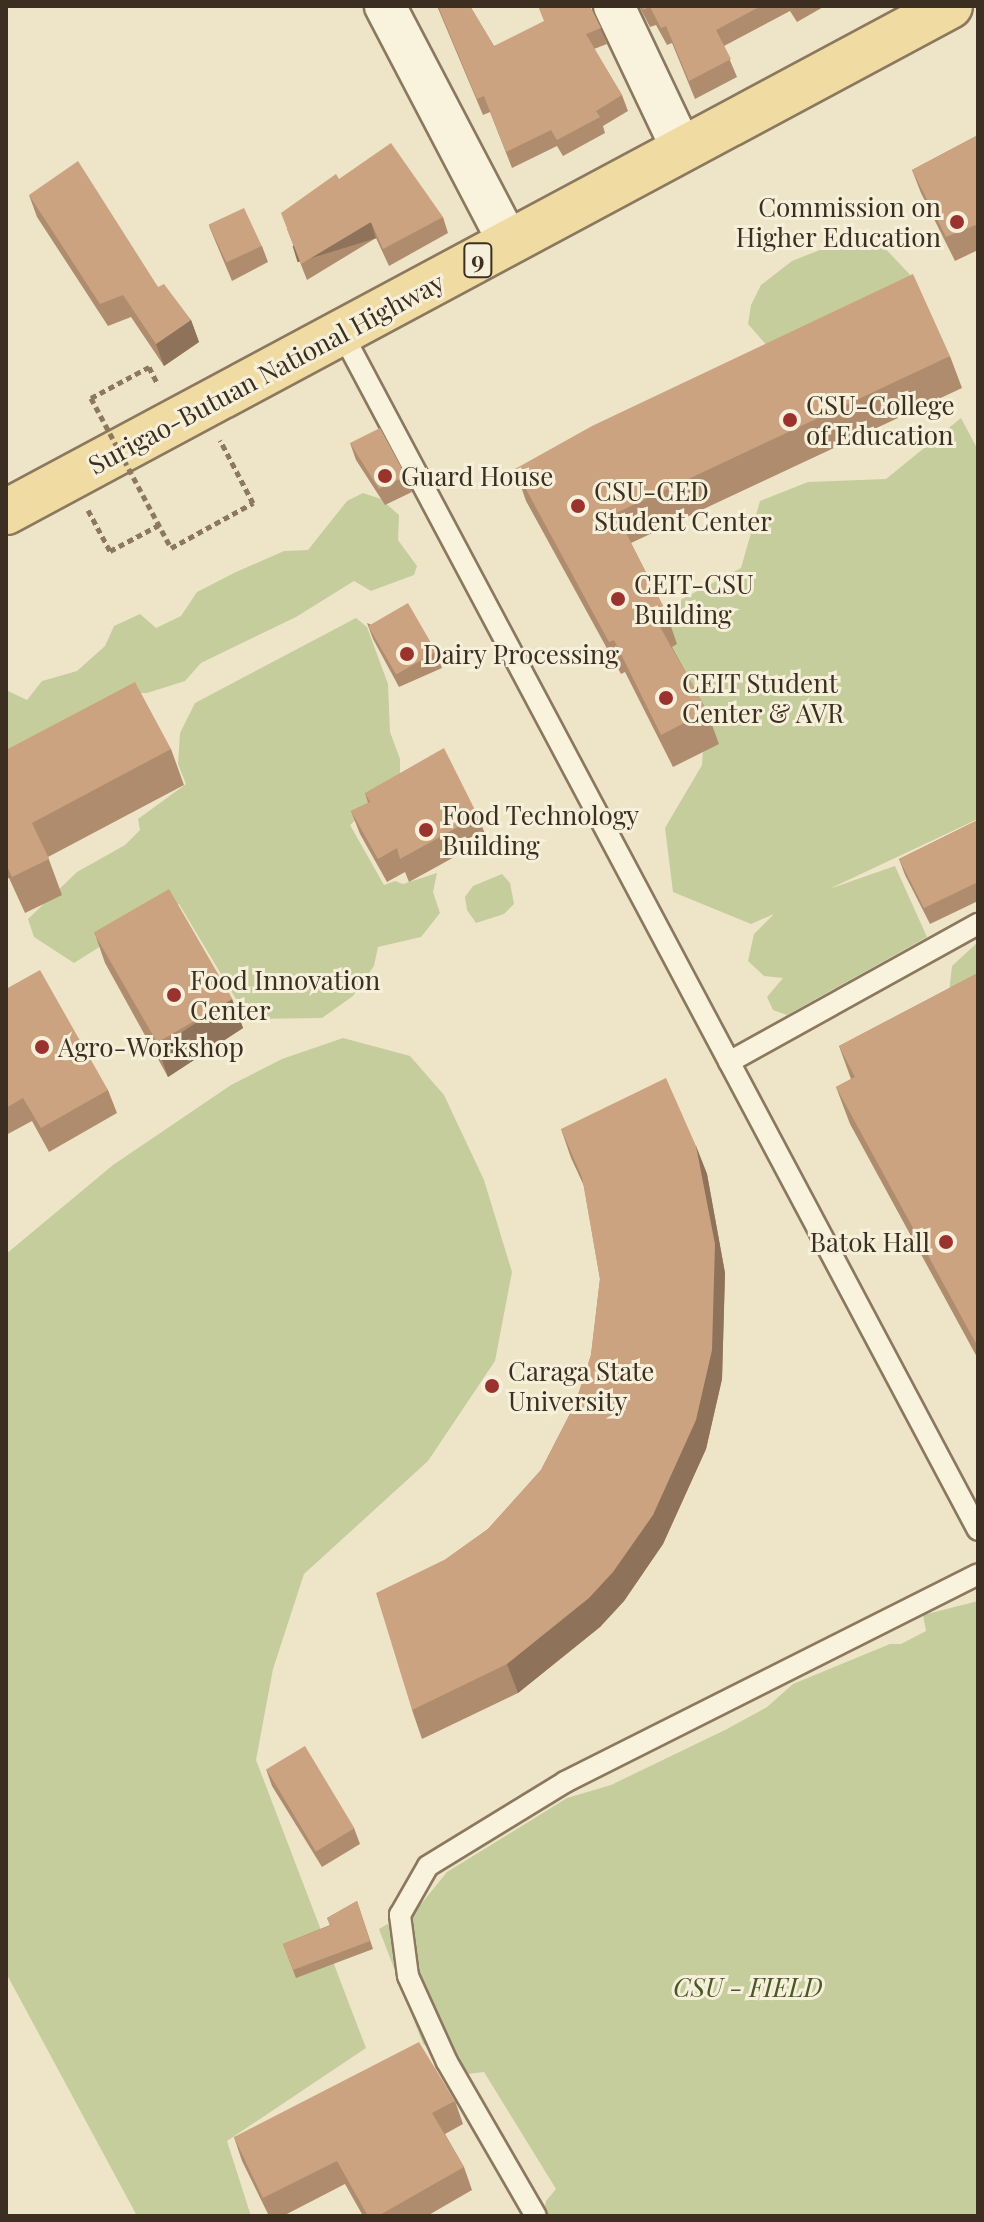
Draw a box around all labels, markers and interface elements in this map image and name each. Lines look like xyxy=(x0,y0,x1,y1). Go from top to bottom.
place label: Commission on Higher Education xyxy=(735,191,941,252)
marker: Commission on Higher Education xyxy=(948,213,966,231)
road number: 9 xyxy=(462,240,494,280)
street label: Surigao-Butuan National Highway xyxy=(83,266,449,480)
place label: CSU-College of Education xyxy=(806,389,955,450)
marker: CSU-College of Education xyxy=(781,411,799,429)
place label: Guard House xyxy=(401,460,553,492)
marker: Guard House xyxy=(376,467,394,485)
place label: CSU-CED Student Center xyxy=(594,475,772,536)
marker: CSU-CED Student Center xyxy=(569,497,587,515)
place label: CEIT-CSU Building xyxy=(634,568,754,630)
marker: CEIT-CSU Building xyxy=(609,590,627,608)
place label: Dairy Processing xyxy=(423,638,620,670)
marker: Dairy Processing xyxy=(398,645,416,663)
place label: CEIT Student Center & AVR xyxy=(682,667,846,728)
marker: CEIT Student Center & AVR xyxy=(657,689,675,707)
place label: Food Technology Building xyxy=(442,799,640,860)
marker: Food Technology Building xyxy=(417,821,435,839)
place label: Food Innovation Center xyxy=(190,964,380,1026)
marker: Food Innovation Center xyxy=(165,986,183,1004)
place label: Agro-Workshop xyxy=(58,1031,244,1063)
marker: Agro-Workshop xyxy=(33,1038,51,1056)
place label: Batok Hall xyxy=(810,1226,930,1258)
marker: Batok Hall xyxy=(937,1233,955,1251)
place label: Caraga State University xyxy=(508,1355,655,1416)
marker: Caraga State University xyxy=(483,1377,501,1395)
park label: CSU - FIELD xyxy=(673,1971,823,2003)

